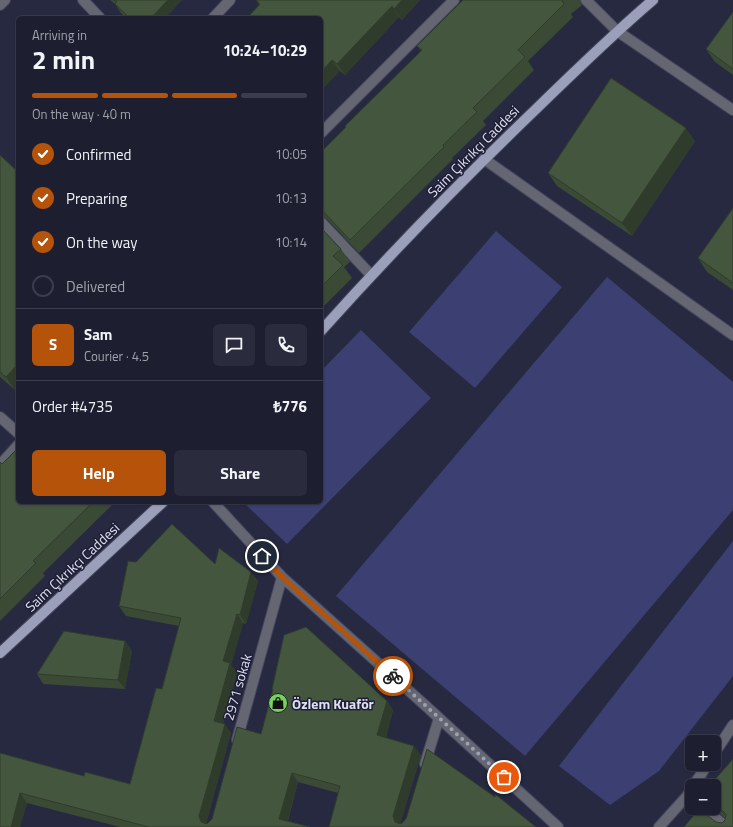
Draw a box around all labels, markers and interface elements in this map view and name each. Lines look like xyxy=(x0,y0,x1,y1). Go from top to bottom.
text: Arriving in xyxy=(32,25,87,45)
text: 10:24–10:29 xyxy=(223,39,307,62)
text: 2 min xyxy=(32,40,95,79)
street label: Saim Çıkrıkçı Caddesi xyxy=(422,100,524,202)
text: On the way · 40 m xyxy=(32,104,131,124)
icon: check xyxy=(32,143,54,165)
text: Confirmed xyxy=(66,143,131,166)
text: 10:05 xyxy=(275,144,307,164)
icon: check xyxy=(32,187,54,209)
text: Preparing xyxy=(66,187,127,210)
text: 10:13 xyxy=(275,188,307,208)
icon: check xyxy=(32,231,54,253)
text: On the way xyxy=(66,231,138,254)
text: 10:14 xyxy=(275,232,307,252)
text: Delivered xyxy=(66,275,125,298)
text: Sam xyxy=(84,323,112,346)
button: chat xyxy=(213,324,255,366)
button: phone xyxy=(265,324,307,366)
text: S xyxy=(49,333,57,356)
text: Courier · 4.5 xyxy=(84,346,149,366)
text: Order #4735 xyxy=(32,395,113,418)
text: ₺776 xyxy=(273,395,307,418)
button: Help xyxy=(32,450,166,496)
button: Share xyxy=(174,450,307,496)
street label: Saim Çıkrıkçı Caddesi xyxy=(20,518,124,616)
pin xyxy=(245,539,279,573)
icon: home xyxy=(251,545,273,567)
street label: 2971 sokak xyxy=(217,651,257,723)
courier xyxy=(373,656,413,696)
icon: bike xyxy=(382,665,404,687)
shop icon: Özlem Kuaför xyxy=(267,692,289,714)
place label: Özlem Kuaför xyxy=(292,693,374,714)
map controls xyxy=(685,735,721,815)
button: + xyxy=(685,735,721,771)
pin xyxy=(487,760,521,794)
icon: bag xyxy=(493,766,515,788)
button: − xyxy=(685,779,721,815)

